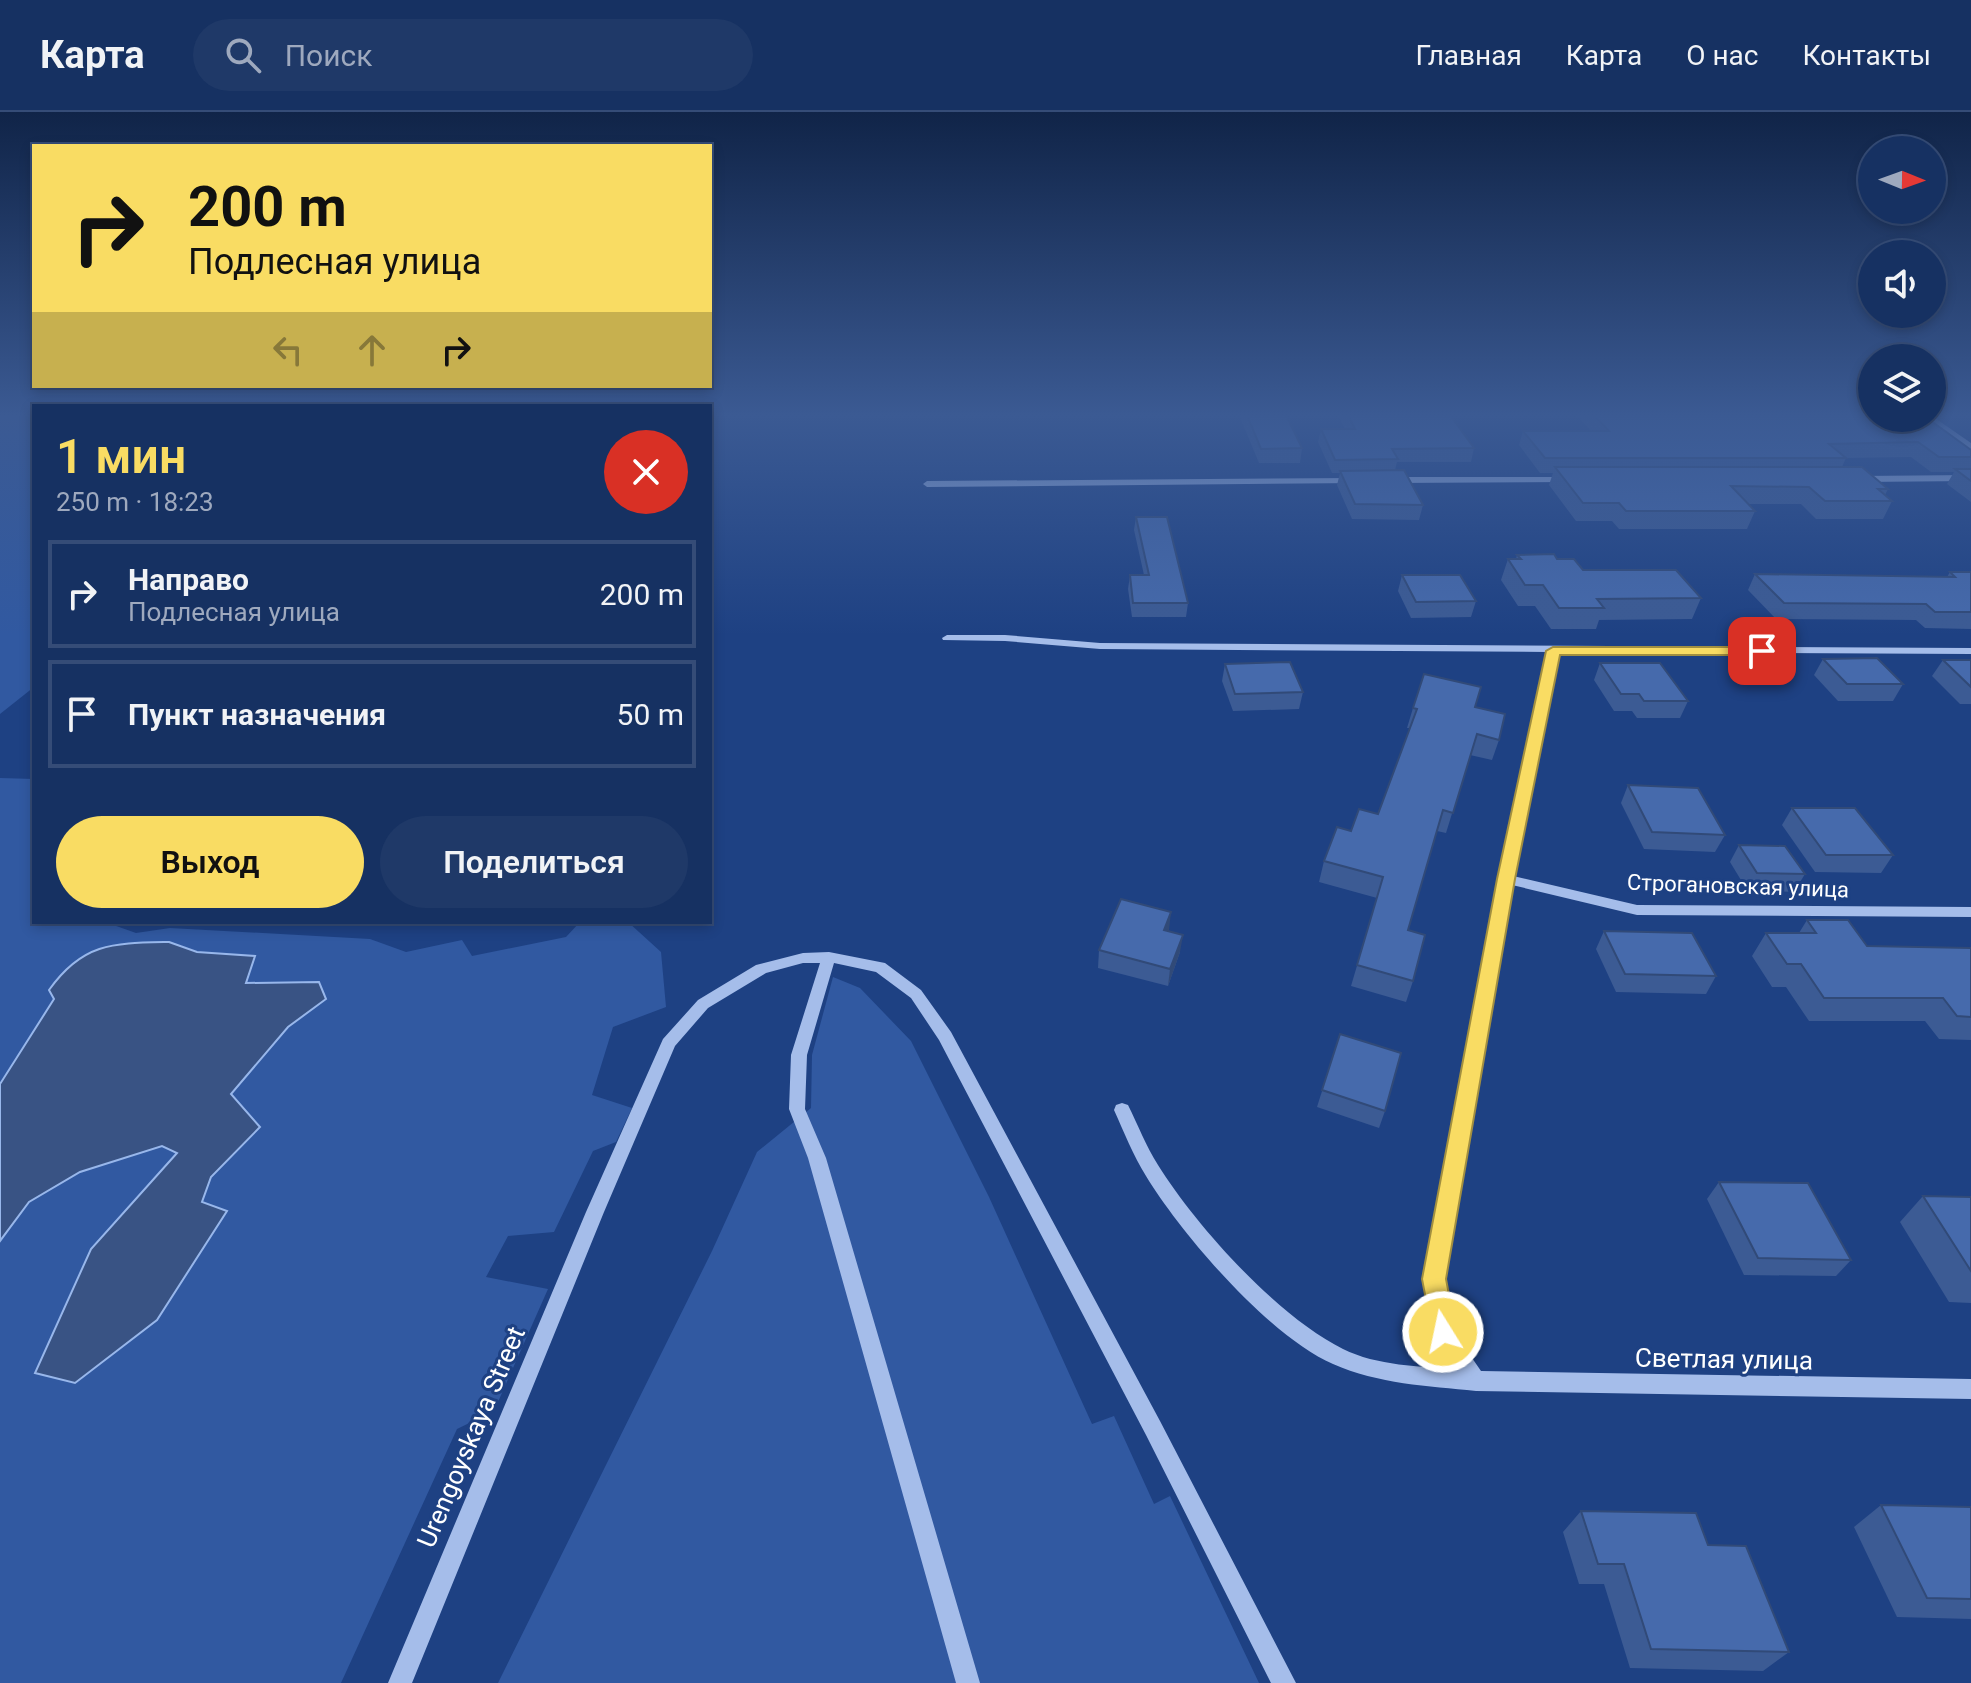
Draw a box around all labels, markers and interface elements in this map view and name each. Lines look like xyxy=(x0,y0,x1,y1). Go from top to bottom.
search box xyxy=(193,19,753,91)
text: Карта xyxy=(40,33,145,77)
icon: search xyxy=(221,33,265,77)
text: Поиск xyxy=(285,38,372,73)
text: Главная xyxy=(1415,39,1522,72)
text: Карта xyxy=(1566,39,1642,72)
text: О нас xyxy=(1686,39,1758,72)
text: Контакты xyxy=(1802,39,1931,72)
north arrow xyxy=(1858,136,1946,224)
map controls xyxy=(1858,136,1946,432)
text: 200 m xyxy=(188,174,347,240)
icon: right xyxy=(56,176,160,280)
button: sound xyxy=(1858,240,1946,328)
text: Подлесная улица xyxy=(188,241,481,283)
icon: left xyxy=(266,328,310,372)
icon: ahead xyxy=(350,328,394,372)
icon: right xyxy=(434,328,478,372)
button: layers xyxy=(1858,344,1946,432)
text: 1 мин xyxy=(56,428,186,485)
button: close xyxy=(604,430,688,514)
text: 250 m · 18:23 xyxy=(56,487,214,517)
text: Направо xyxy=(128,562,249,597)
icon: right xyxy=(60,572,104,616)
text: 200 m xyxy=(600,577,684,612)
text: Подлесная улица xyxy=(128,597,340,627)
pin xyxy=(1728,617,1796,685)
icon: arrive xyxy=(1740,629,1784,673)
icon: arrive xyxy=(60,692,104,736)
text: Пункт назначения xyxy=(128,697,386,732)
text: 50 m xyxy=(617,697,684,732)
button: Выход xyxy=(56,816,364,908)
button: Поделиться xyxy=(380,816,688,908)
street label: Строгановская улица xyxy=(1627,870,1849,902)
position arrow xyxy=(1401,1290,1485,1374)
street label: Urengoyskaya Street xyxy=(411,1322,531,1552)
street label: Светлая улица xyxy=(1635,1342,1813,1376)

